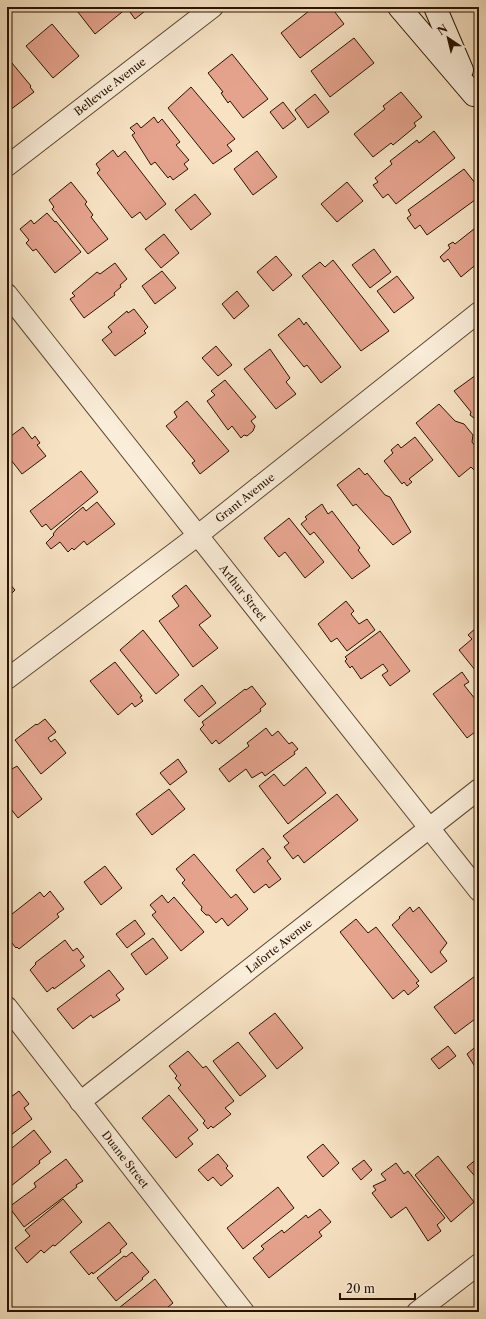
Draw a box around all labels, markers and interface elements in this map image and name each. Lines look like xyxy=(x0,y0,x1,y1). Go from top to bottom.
north arrow xyxy=(428,18,468,58)
text: N xyxy=(434,21,451,38)
street label: Bellevue Avenue xyxy=(71,54,149,119)
street label: Grant Avenue xyxy=(212,470,277,526)
street label: Arthur Street xyxy=(216,561,270,624)
street label: Laforte Avenue xyxy=(243,916,315,976)
street label: Duane Street xyxy=(99,1128,152,1191)
scale bar xyxy=(340,1275,415,1301)
text: 20 m xyxy=(346,1281,375,1296)

